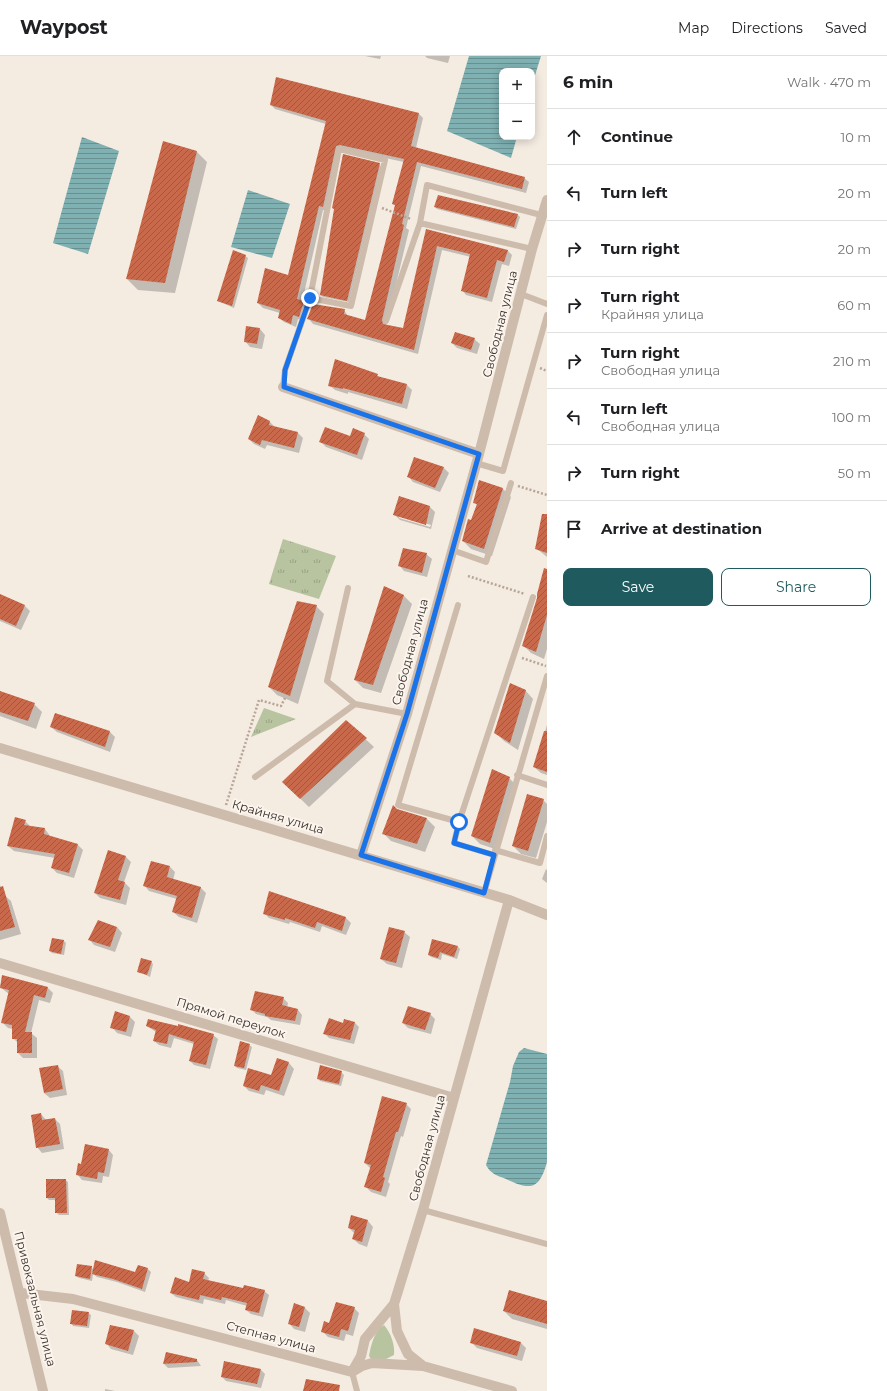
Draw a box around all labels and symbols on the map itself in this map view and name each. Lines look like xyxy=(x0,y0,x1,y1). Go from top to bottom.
street label: Свободная улица xyxy=(479,269,520,379)
route end xyxy=(301,289,319,307)
street label: Свободная улица xyxy=(388,597,431,707)
street label: Крайняя улица xyxy=(230,796,326,837)
route start xyxy=(450,813,468,831)
street label: Прямой переулок xyxy=(175,994,288,1041)
street label: Свободная улица xyxy=(405,1093,448,1203)
street label: Привокзальная улица xyxy=(11,1230,60,1368)
street label: Степная улица xyxy=(225,1317,318,1356)

